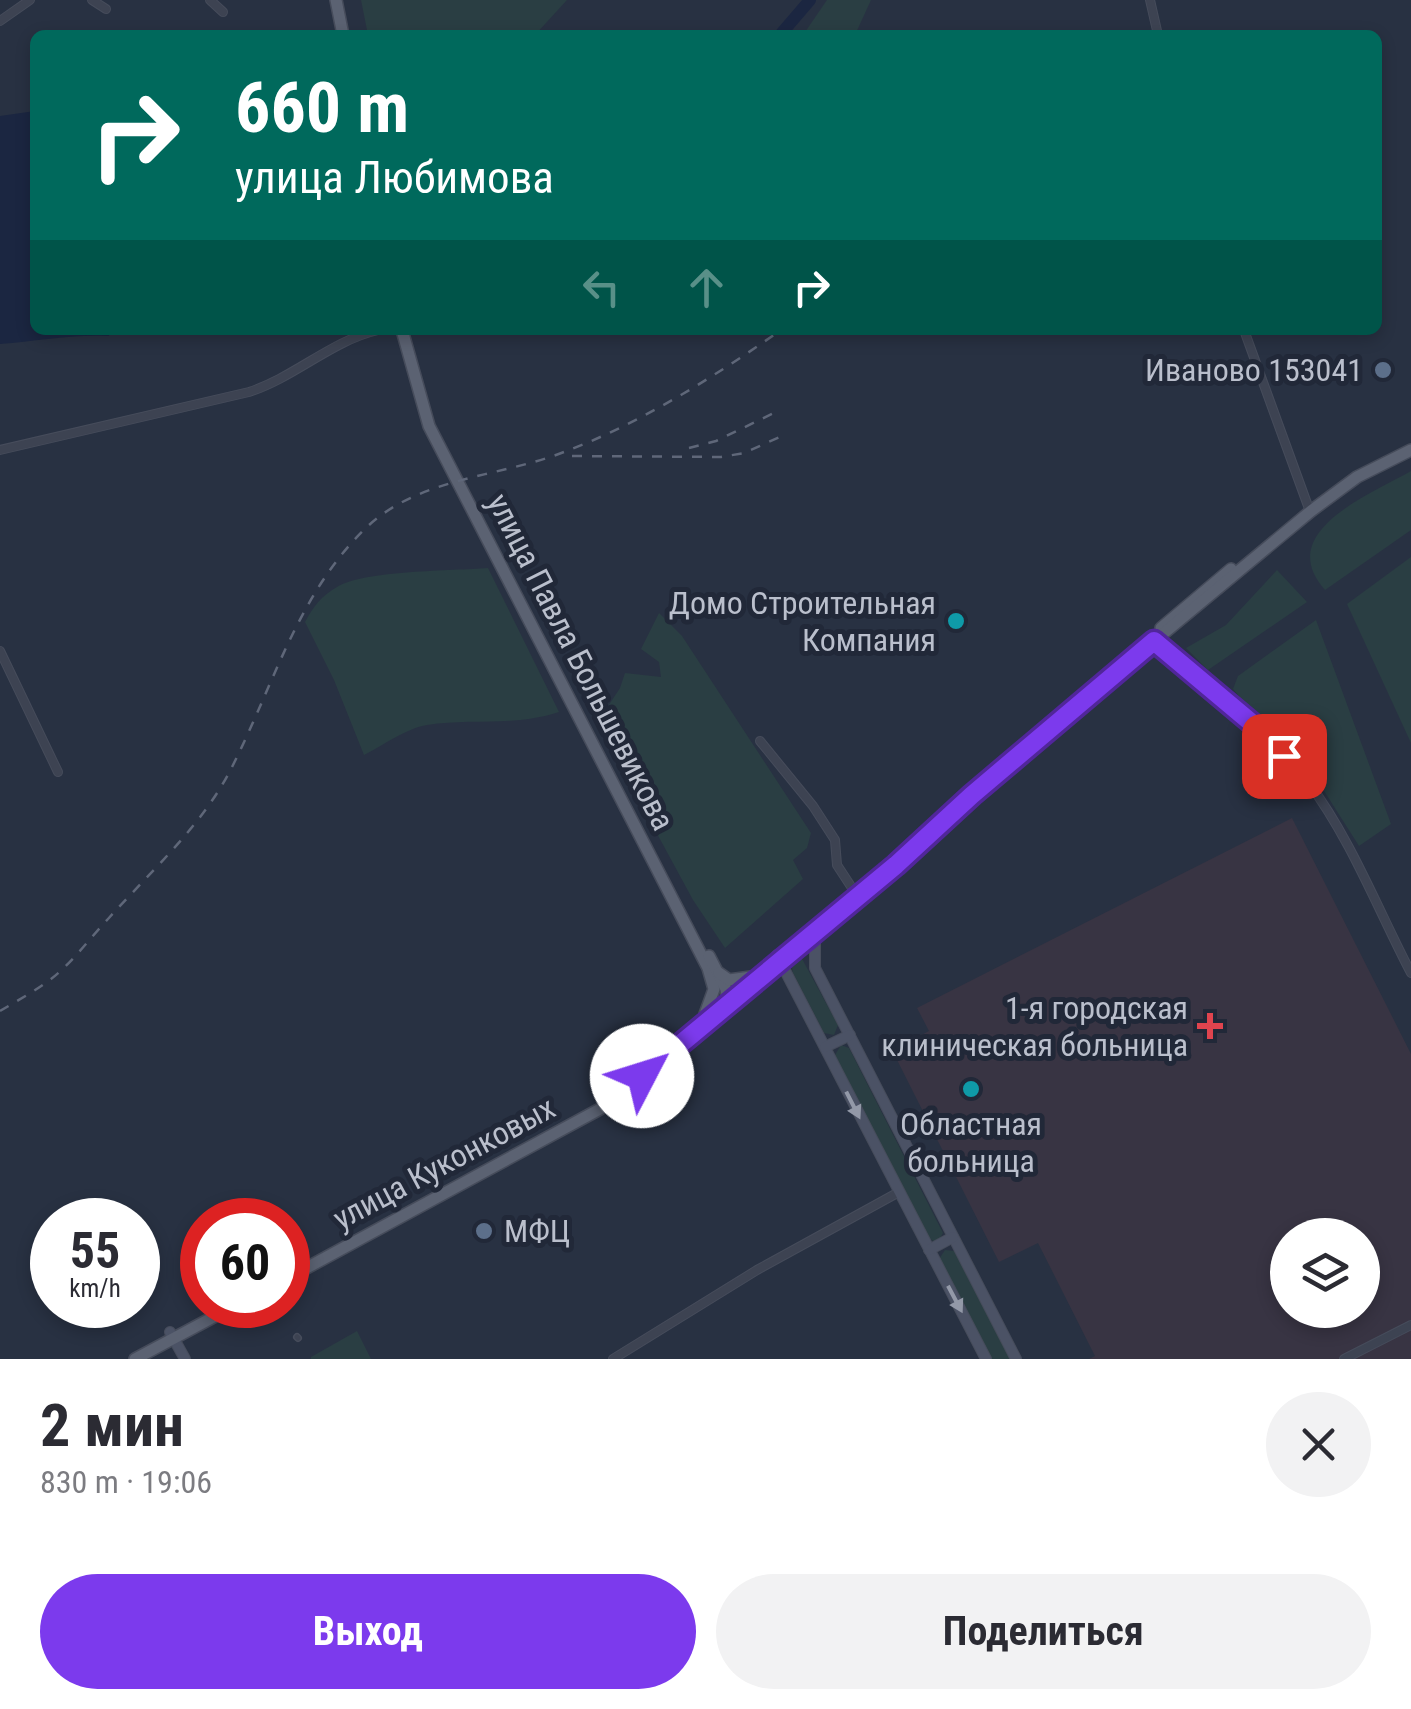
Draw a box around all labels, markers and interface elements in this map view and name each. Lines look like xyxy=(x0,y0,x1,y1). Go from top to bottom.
text: 660 m xyxy=(235,67,409,149)
icon: right xyxy=(70,70,200,200)
text: улица Любимова xyxy=(235,151,554,204)
icon: left xyxy=(574,260,629,315)
icon: ahead xyxy=(679,260,734,315)
icon: right xyxy=(784,260,839,315)
place label: Иваново 153041 xyxy=(1145,351,1363,389)
marker: Иваново 153041 xyxy=(1372,359,1394,381)
street label: улица Павла Большевикова xyxy=(479,487,683,837)
place label: Домо Строительная Компания xyxy=(669,584,936,659)
marker: Домо Строительная Компания xyxy=(945,610,967,632)
pin xyxy=(1242,714,1327,799)
icon: arrive xyxy=(1257,729,1312,784)
place label: 1-я городская клиническая больница xyxy=(881,989,1188,1064)
marker: 1-я городская клиническая больница xyxy=(1197,1013,1223,1039)
position arrow xyxy=(590,1024,694,1128)
marker: Областная больница xyxy=(960,1078,982,1100)
street label: улица Куконковых xyxy=(327,1089,561,1237)
one-way arrow xyxy=(844,1090,861,1119)
place label: Областная больница xyxy=(900,1105,1042,1180)
speed limit sign: 60 xyxy=(180,1198,310,1328)
place label: МФЦ xyxy=(504,1212,570,1250)
map controls xyxy=(1270,1218,1380,1328)
button: layers xyxy=(1270,1218,1380,1328)
marker: МФЦ xyxy=(473,1220,495,1242)
text: 55 xyxy=(70,1222,120,1280)
text: km/h xyxy=(69,1274,121,1303)
one-way arrow xyxy=(946,1285,963,1314)
text: 2 мин xyxy=(40,1390,184,1461)
button: close xyxy=(1266,1392,1371,1497)
text: 830 m · 19:06 xyxy=(40,1463,212,1501)
button: Выход xyxy=(40,1574,696,1689)
button: Поделиться xyxy=(716,1574,1371,1689)

